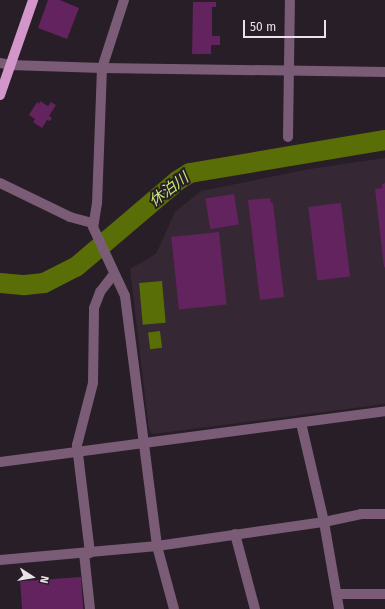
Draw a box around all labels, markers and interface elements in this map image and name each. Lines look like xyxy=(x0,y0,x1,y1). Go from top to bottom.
scale bar xyxy=(245,12,328,38)
text: 50 m xyxy=(250,20,276,34)
water label: 休泊川 xyxy=(146,169,192,211)
north arrow xyxy=(12,557,52,597)
text: N xyxy=(37,575,51,585)

